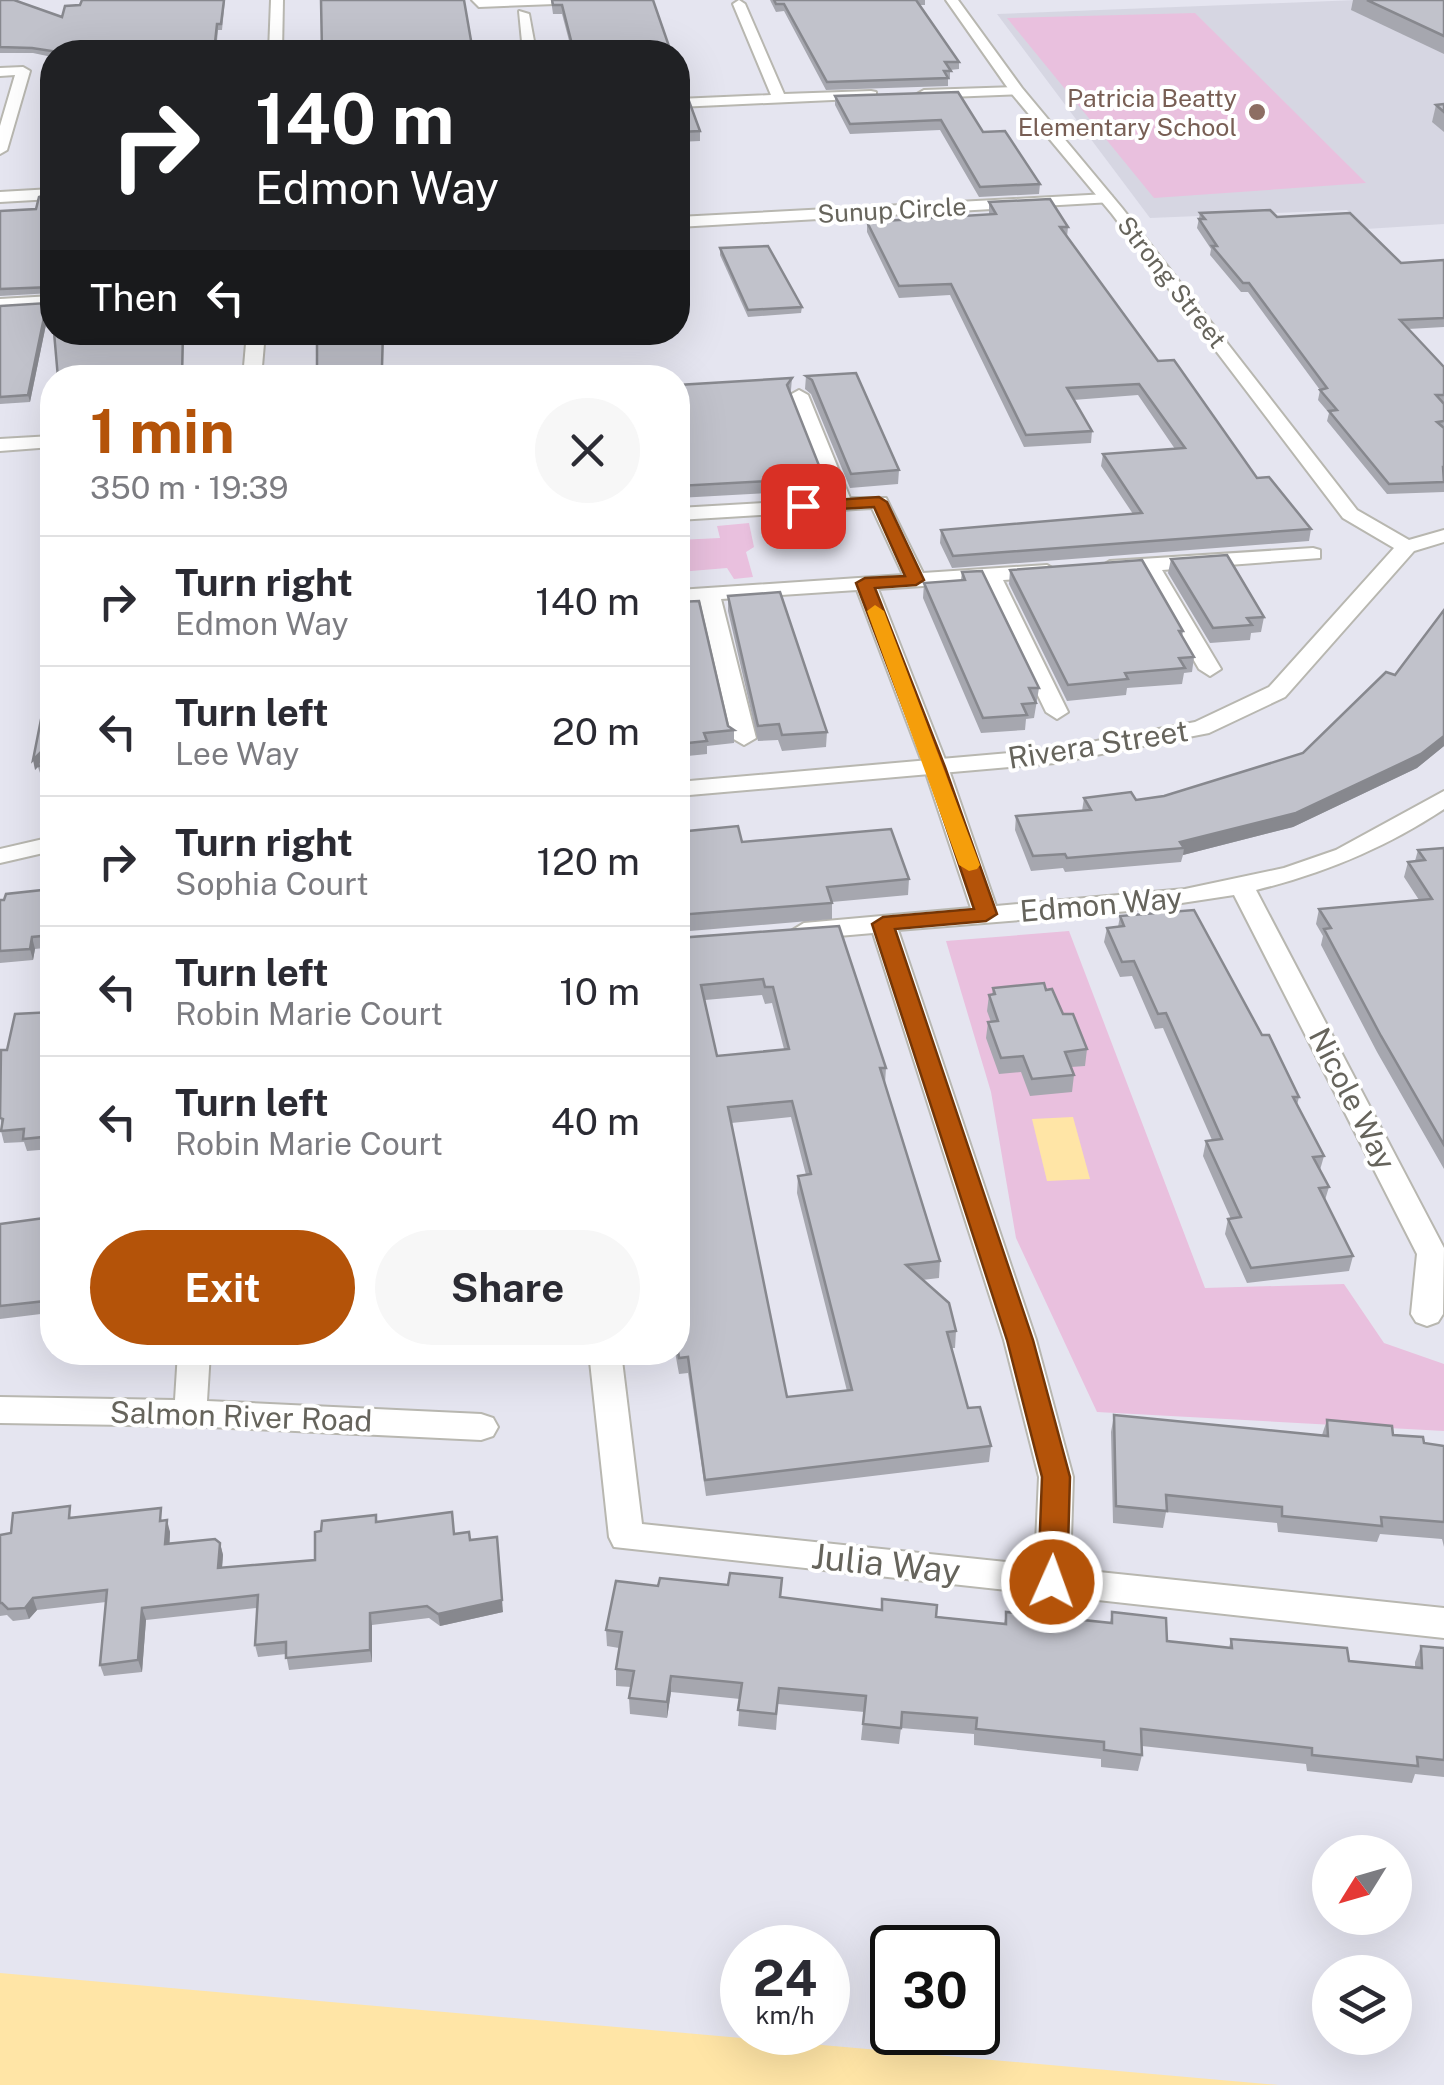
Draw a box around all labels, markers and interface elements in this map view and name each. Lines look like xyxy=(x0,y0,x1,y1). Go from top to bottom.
text: 140 m xyxy=(255,77,454,160)
icon: right xyxy=(90,80,220,210)
place label: Patricia Beatty Elementary School xyxy=(1018,83,1237,142)
marker: Patricia Beatty Elementary School xyxy=(1246,101,1268,123)
text: Edmon Way xyxy=(255,161,499,214)
street label: Sunup Circle xyxy=(817,191,967,229)
street label: Strong Street xyxy=(1111,210,1233,354)
icon: left xyxy=(198,270,253,325)
text: Then xyxy=(90,275,178,320)
text: 1 min xyxy=(90,396,235,467)
button: close xyxy=(535,398,640,503)
pin xyxy=(761,464,846,549)
text: 350 m · 19:39 xyxy=(90,469,289,506)
icon: arrive xyxy=(776,479,831,534)
text: Turn right xyxy=(175,560,353,605)
icon: right xyxy=(90,574,145,629)
text: 140 m xyxy=(535,579,640,624)
text: Edmon Way xyxy=(175,605,349,642)
text: Turn left xyxy=(175,690,329,735)
icon: left xyxy=(90,704,145,759)
text: 20 m xyxy=(552,709,640,754)
street label: Rivera Street xyxy=(1005,712,1191,776)
text: Lee Way xyxy=(175,735,299,772)
text: Turn right xyxy=(175,820,353,865)
icon: right xyxy=(90,834,145,889)
text: 120 m xyxy=(537,839,640,884)
text: Sophia Court xyxy=(175,865,369,902)
street label: Edmon Way xyxy=(1018,879,1184,929)
text: Turn left xyxy=(175,950,329,995)
icon: left xyxy=(90,964,145,1019)
text: 10 m xyxy=(559,969,640,1014)
text: Robin Marie Court xyxy=(175,995,443,1032)
street label: Nicole Way xyxy=(1302,1022,1404,1175)
text: Turn left xyxy=(175,1080,329,1125)
icon: left xyxy=(90,1094,145,1149)
text: 40 m xyxy=(551,1099,640,1144)
text: Robin Marie Court xyxy=(175,1125,443,1162)
button: Exit xyxy=(90,1230,355,1345)
button: Share xyxy=(375,1230,640,1345)
street label: Salmon River Road xyxy=(109,1393,373,1439)
position arrow xyxy=(1000,1530,1104,1634)
street label: Julia Way xyxy=(809,1535,963,1592)
north arrow xyxy=(1312,1835,1412,1935)
map controls xyxy=(1312,1835,1412,2055)
speed limit sign: 30 xyxy=(870,1925,1000,2055)
text: 24 xyxy=(753,1948,817,2007)
button: layers xyxy=(1312,1955,1412,2055)
text: km/h xyxy=(756,2000,814,2030)

